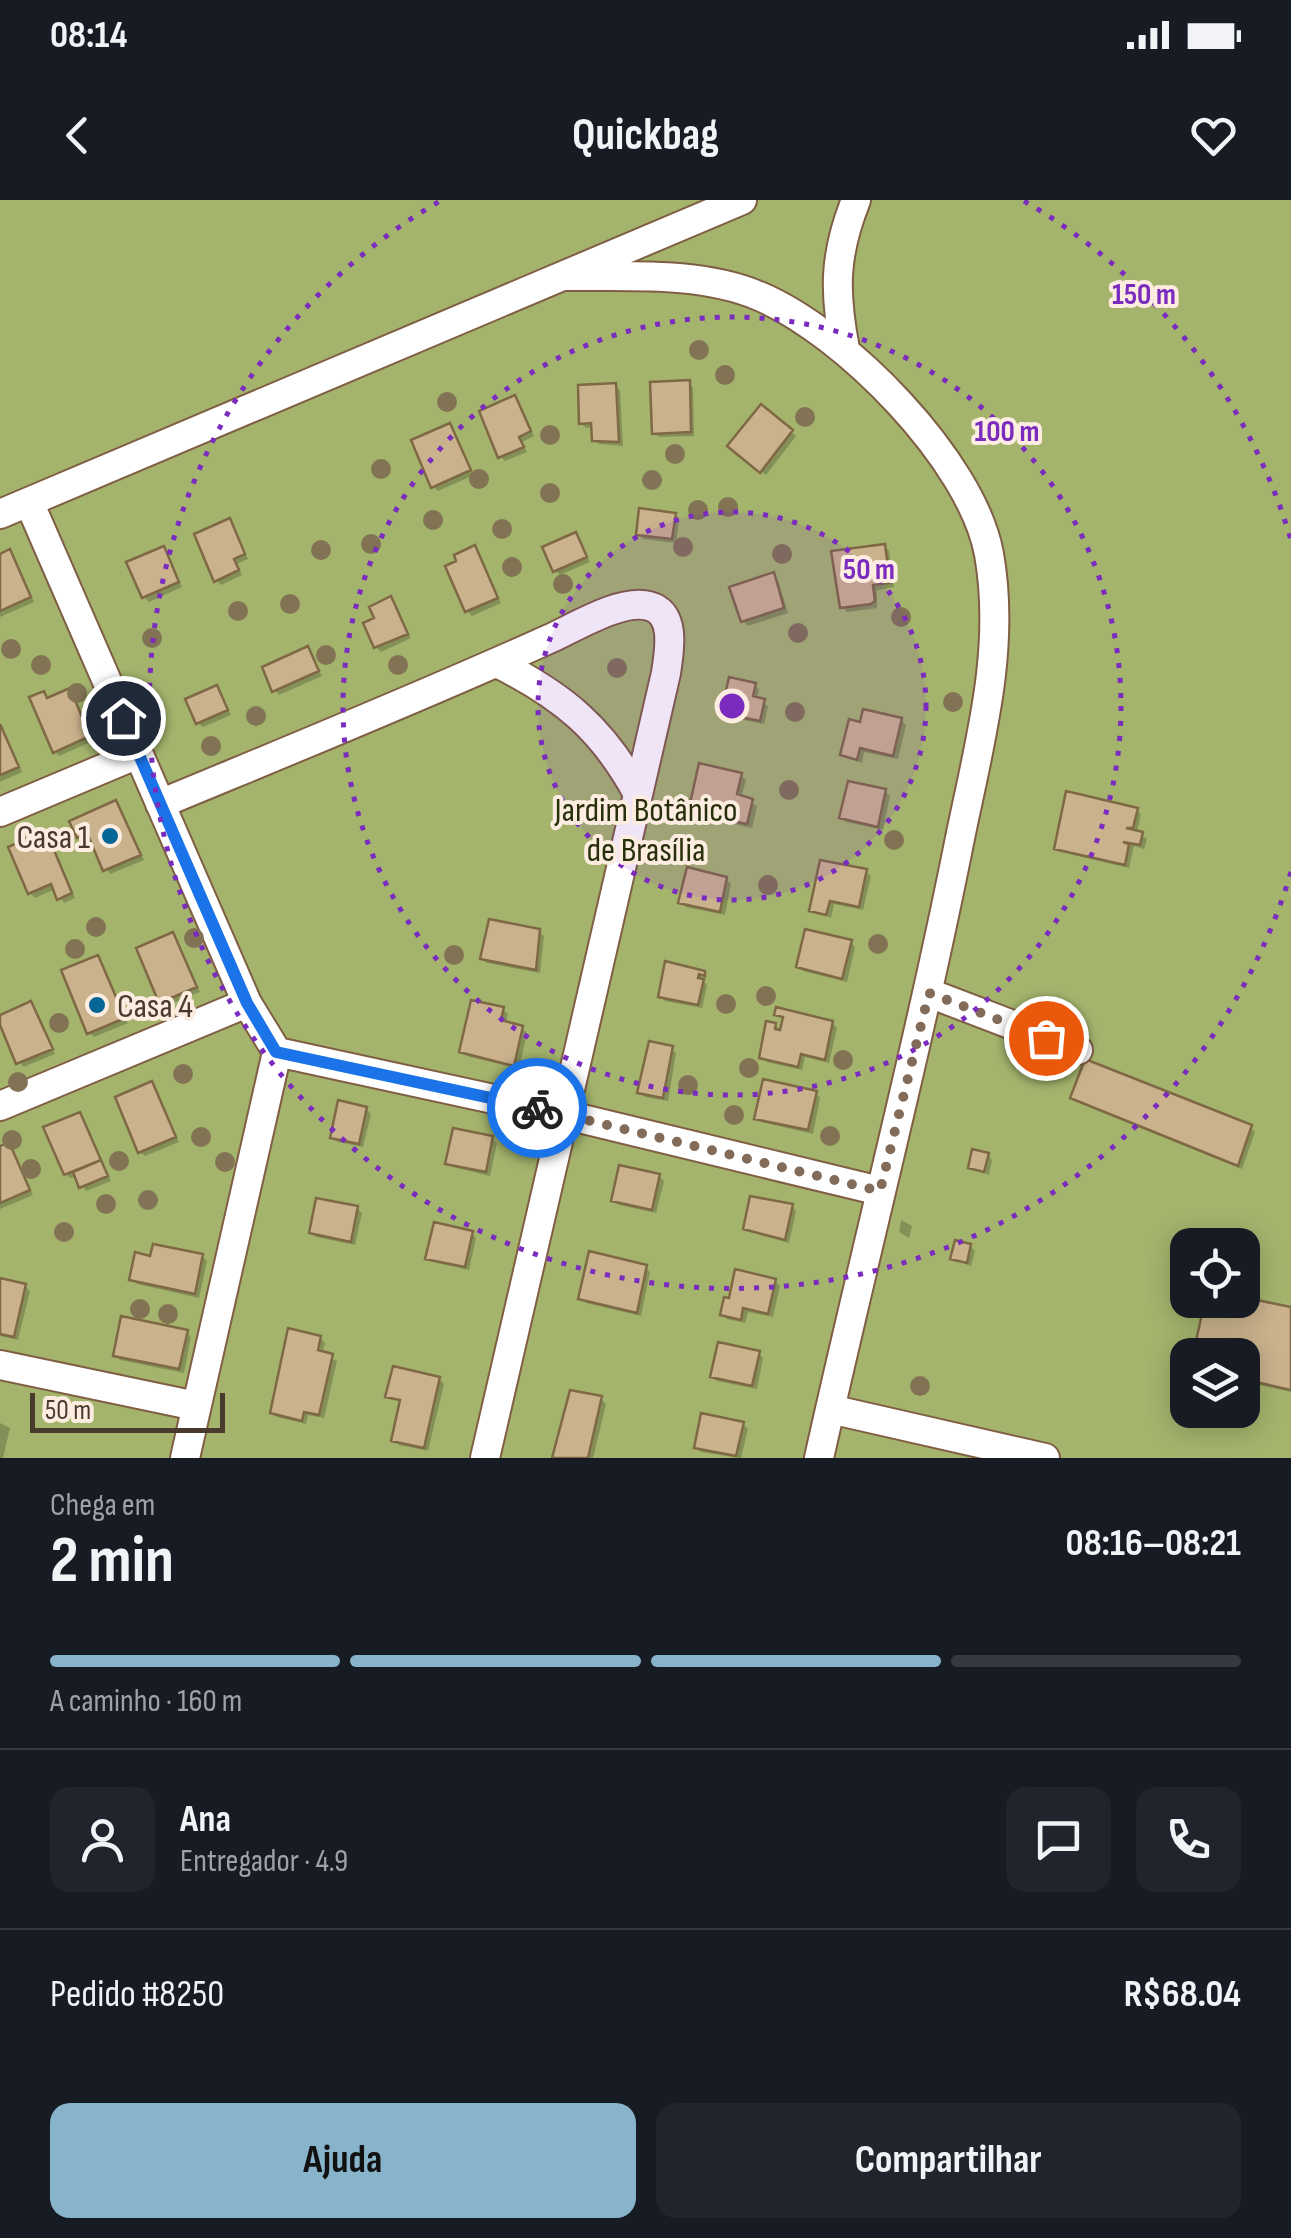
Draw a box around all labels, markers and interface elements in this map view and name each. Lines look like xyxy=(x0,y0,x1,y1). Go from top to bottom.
text: 08:14 xyxy=(50,13,127,58)
icon: back xyxy=(50,108,105,163)
text: Quickbag xyxy=(572,108,719,163)
icon: heart xyxy=(1186,108,1241,163)
text: 150 m xyxy=(1112,277,1176,313)
text: 100 m xyxy=(975,414,1039,450)
text: 50 m xyxy=(843,552,895,588)
pin xyxy=(81,676,166,761)
centre of rings xyxy=(714,688,750,724)
icon: home xyxy=(96,691,151,746)
park label: Jardim Botânico de Brasília xyxy=(553,789,738,872)
place label: Casa 1 xyxy=(16,816,90,859)
marker: Casa 1 xyxy=(99,825,121,847)
place label: Casa 4 xyxy=(117,985,193,1028)
marker: Casa 4 xyxy=(86,994,108,1016)
pin xyxy=(1004,996,1089,1081)
icon: bag xyxy=(1019,1011,1074,1066)
courier xyxy=(487,1058,587,1158)
icon: bike xyxy=(510,1081,565,1136)
map controls xyxy=(1170,1228,1260,1428)
button: locate xyxy=(1170,1228,1260,1318)
button: layers xyxy=(1170,1338,1260,1428)
scale bar xyxy=(30,1388,225,1432)
text: 50 m xyxy=(45,1394,91,1427)
text: Chega em xyxy=(50,1486,155,1525)
text: 08:16–08:21 xyxy=(1066,1521,1241,1566)
text: 2 min xyxy=(50,1523,174,1601)
text: A caminho · 160 m xyxy=(50,1682,242,1721)
button: person xyxy=(50,1787,155,1892)
button: chat xyxy=(1006,1787,1111,1892)
button: phone xyxy=(1136,1787,1241,1892)
text: Ana xyxy=(180,1797,231,1842)
text: Entregador · 4.9 xyxy=(180,1842,348,1881)
text: Pedido #8250 xyxy=(50,1972,224,2017)
text: R$68.04 xyxy=(1124,1972,1241,2017)
button: Ajuda xyxy=(50,2103,636,2218)
button: Compartilhar xyxy=(656,2103,1241,2218)

